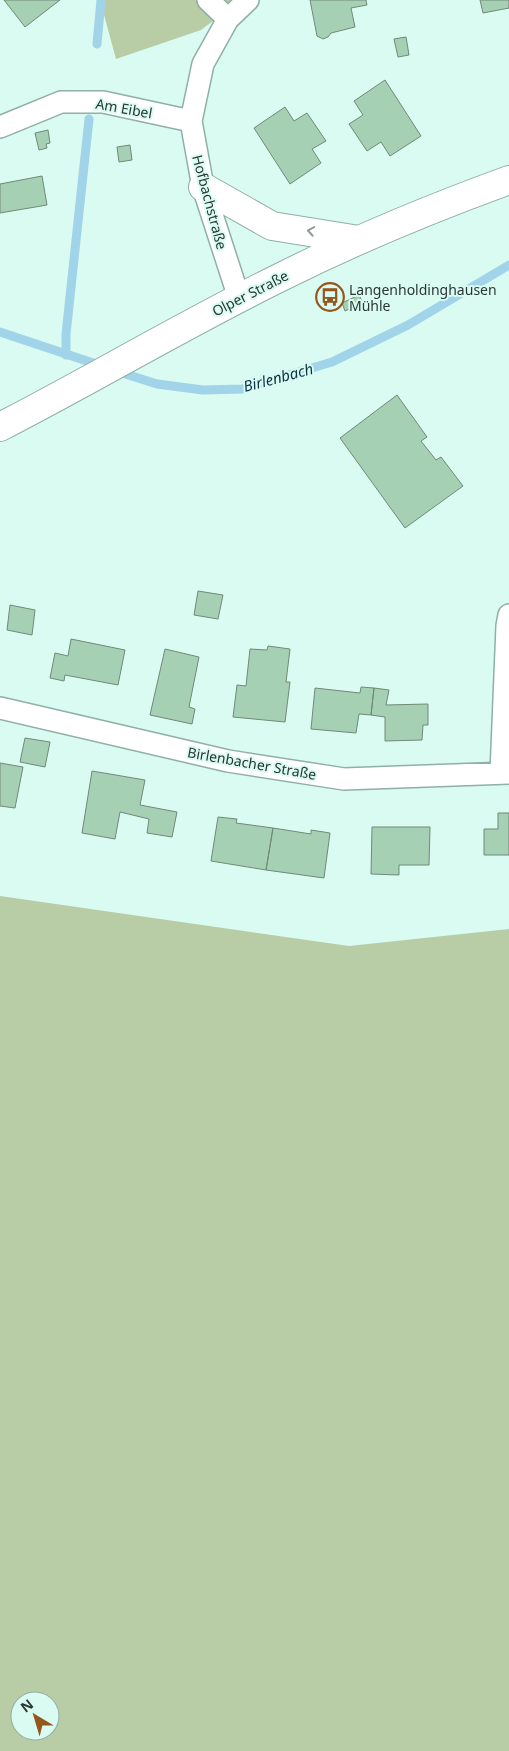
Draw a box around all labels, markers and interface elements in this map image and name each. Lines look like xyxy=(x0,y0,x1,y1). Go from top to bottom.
street label: Am Eibel xyxy=(94,94,154,122)
street label: Hofbachstraße xyxy=(188,153,232,252)
one-way arrow xyxy=(307,227,315,237)
street label: Olper Straße xyxy=(209,266,292,320)
place label: Langenholdinghausen Mühle xyxy=(349,280,497,315)
bus stop icon: Langenholdinghausen Mühle xyxy=(315,282,345,312)
water label: Birlenbach xyxy=(241,358,315,396)
street label: Birlenbacher Straße xyxy=(186,742,318,784)
north arrow xyxy=(10,1691,60,1741)
text: N xyxy=(16,1694,37,1716)

